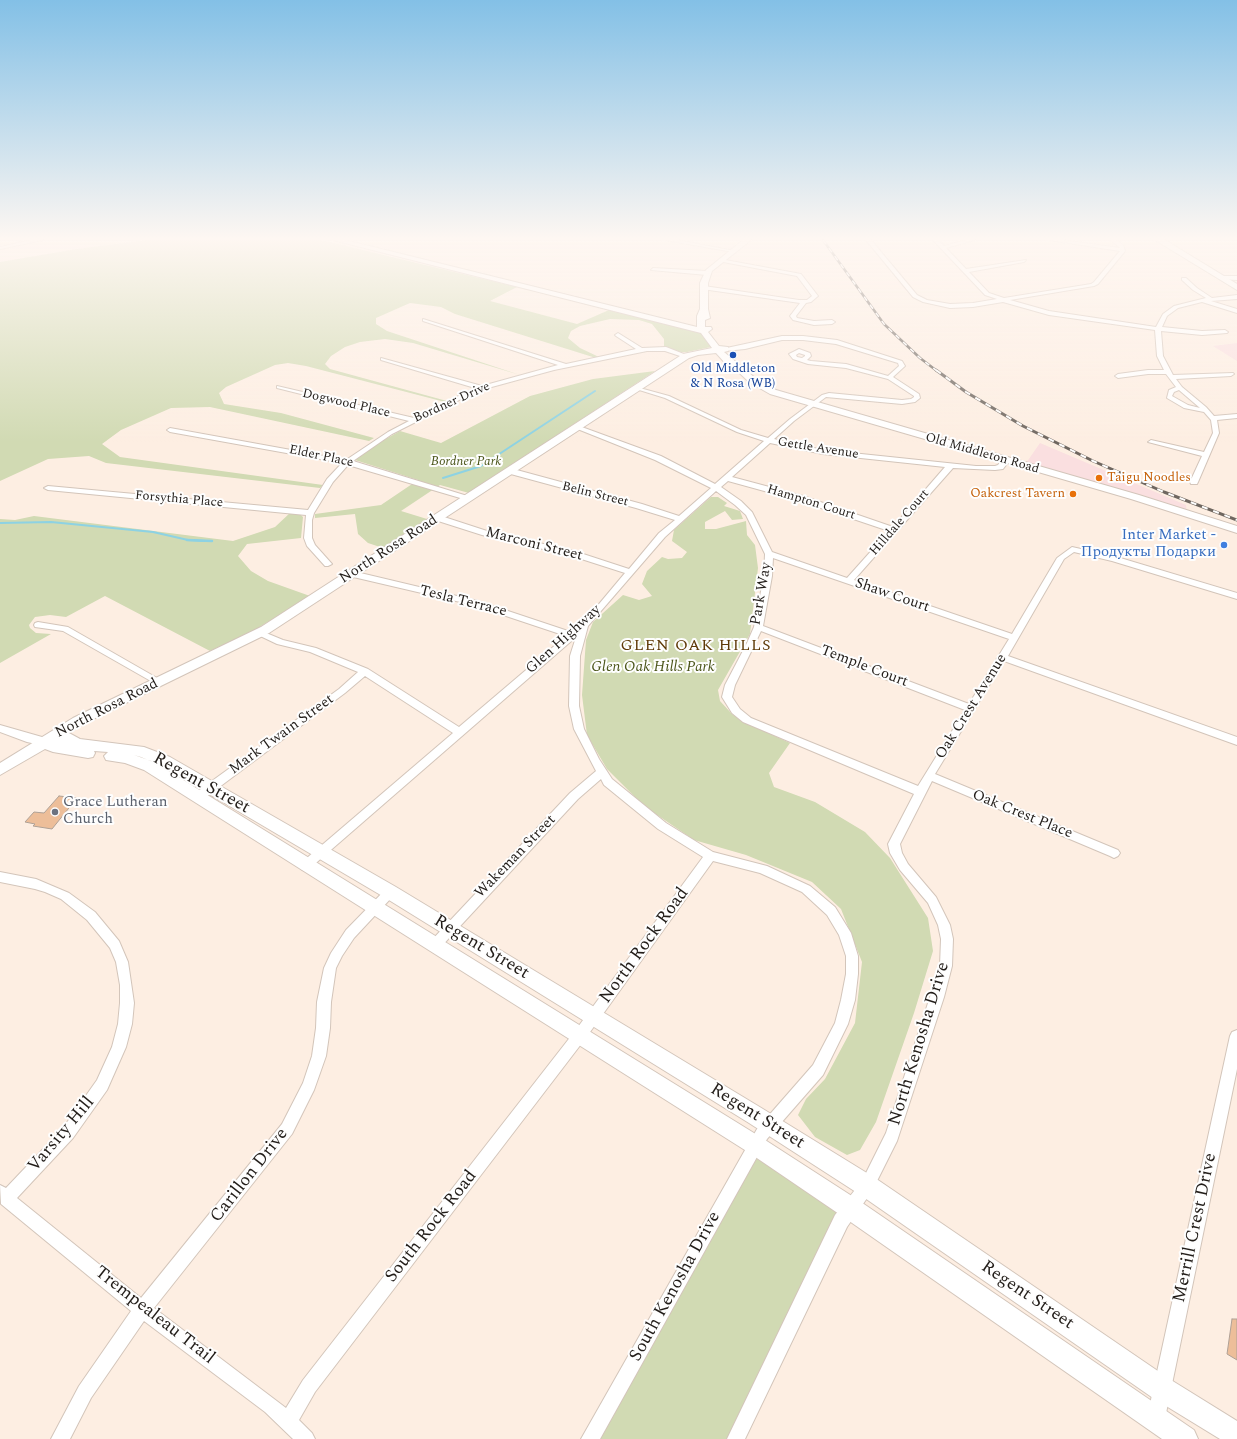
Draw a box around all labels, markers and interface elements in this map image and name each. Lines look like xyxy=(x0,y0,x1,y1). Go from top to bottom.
marker: Old Middleton & N Rosa (WB) xyxy=(728,350,738,360)
place label: Old Middleton & N Rosa (WB) xyxy=(690,361,776,392)
street label: Bordner Drive xyxy=(411,379,493,427)
street label: Dogwood Place xyxy=(301,386,391,422)
street label: Old Middleton Road xyxy=(923,430,1041,478)
street label: Gettle Avenue xyxy=(776,435,860,463)
street label: Elder Place xyxy=(287,443,355,471)
park label: Bordner Park xyxy=(431,454,501,470)
place label: Taigu Noodles xyxy=(1107,470,1191,486)
marker: Taigu Noodles xyxy=(1094,473,1104,483)
street label: Belin Street xyxy=(560,479,630,511)
street label: Hampton Court xyxy=(765,482,857,524)
place label: Oakcrest Tavern xyxy=(970,486,1065,502)
street label: Hilldale Court xyxy=(867,487,933,559)
street label: Forsythia Place xyxy=(134,488,224,512)
marker: Oakcrest Tavern xyxy=(1068,489,1078,499)
street label: North Rosa Road xyxy=(337,512,441,588)
street label: Marconi Street xyxy=(484,524,584,566)
place label: Inter Market - Продукты Подарки xyxy=(1081,527,1216,562)
marker: Inter Market - Продукты Подарки xyxy=(1219,540,1229,550)
street label: Park Way xyxy=(748,561,776,627)
street label: Shaw Court xyxy=(852,575,932,617)
street label: Tesla Terrace xyxy=(418,582,508,622)
street label: Glen Highway xyxy=(523,602,605,678)
district label: GLEN OAK HILLS xyxy=(620,637,772,657)
street label: Temple Court xyxy=(818,642,910,692)
street label: Oak Crest Avenue xyxy=(932,651,1012,763)
park label: Glen Oak Hills Park xyxy=(591,659,715,677)
street label: North Rosa Road xyxy=(52,675,162,743)
street label: Mark Twain Street xyxy=(226,691,338,779)
street label: Regent Street xyxy=(149,748,253,820)
street label: Oak Crest Place xyxy=(969,787,1075,843)
place label: Grace Lutheran Church xyxy=(63,794,168,829)
marker: Grace Lutheran Church xyxy=(50,807,60,817)
street label: Wakeman Street xyxy=(472,812,560,902)
street label: North Rock Road xyxy=(596,884,694,1008)
street label: Regent Street xyxy=(429,911,533,985)
street label: North Kenosha Drive xyxy=(885,960,955,1128)
street label: Regent Street xyxy=(706,1079,808,1155)
street label: Varsity Hill xyxy=(24,1093,100,1177)
street label: Carillon Drive xyxy=(206,1124,294,1228)
street label: Merrill Crest Drive xyxy=(1170,1151,1222,1305)
street label: South Rock Road xyxy=(381,1167,483,1287)
street label: South Kenosha Drive xyxy=(626,1208,726,1366)
street label: Regent Street xyxy=(976,1257,1078,1335)
street label: Trempealeau Trail xyxy=(89,1262,219,1370)

